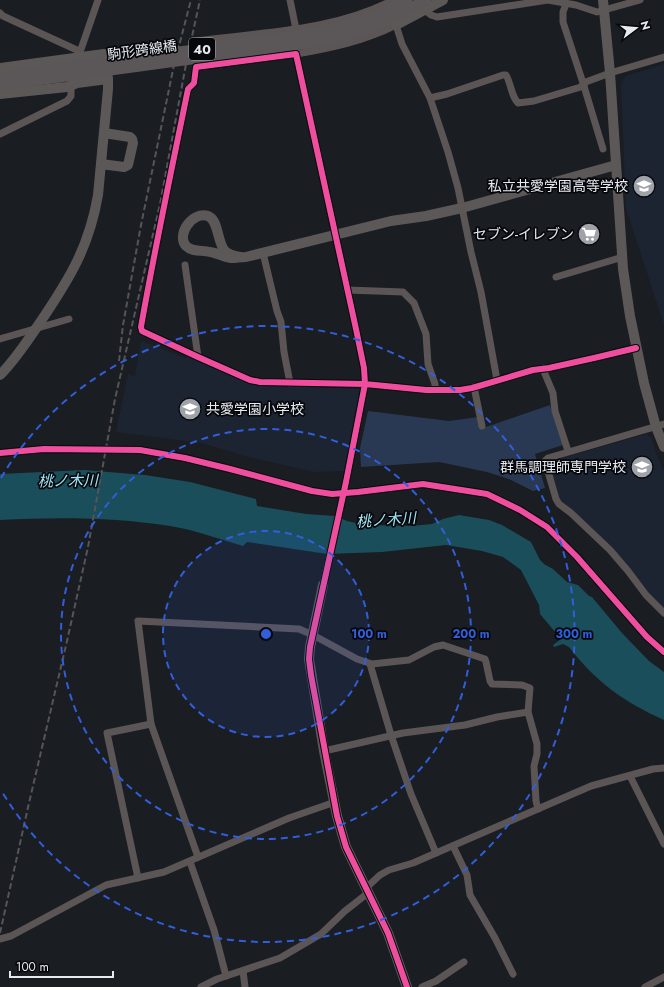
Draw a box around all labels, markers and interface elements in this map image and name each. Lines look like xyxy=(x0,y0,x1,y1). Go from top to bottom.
north arrow xyxy=(616,8,656,48)
text: N xyxy=(637,19,655,32)
street label: 駒形跨線橋 xyxy=(106,35,178,65)
road number: 40 xyxy=(189,38,215,60)
school or university icon: 私立共愛学園高等学校 xyxy=(631,173,657,199)
place label: 私立共愛学園高等学校 xyxy=(488,176,628,196)
supermarket icon: セブン-イレブン xyxy=(576,221,602,247)
place label: セブン-イレブン xyxy=(473,224,574,244)
school or university icon: 共愛学園小学校 xyxy=(177,396,203,422)
place label: 共愛学園小学校 xyxy=(206,399,304,419)
school or university icon: 群馬調理師専門学校 xyxy=(629,454,655,480)
place label: 群馬調理師専門学校 xyxy=(500,457,626,477)
water label: 桃ノ木川 xyxy=(38,469,100,493)
water label: 桃ノ木川 xyxy=(355,507,419,533)
text: 100 m xyxy=(351,625,387,643)
text: 200 m xyxy=(452,625,490,643)
text: 300 m xyxy=(556,625,593,643)
centre of rings xyxy=(259,627,273,641)
scale bar xyxy=(10,953,113,979)
text: 100 m xyxy=(16,958,49,976)

